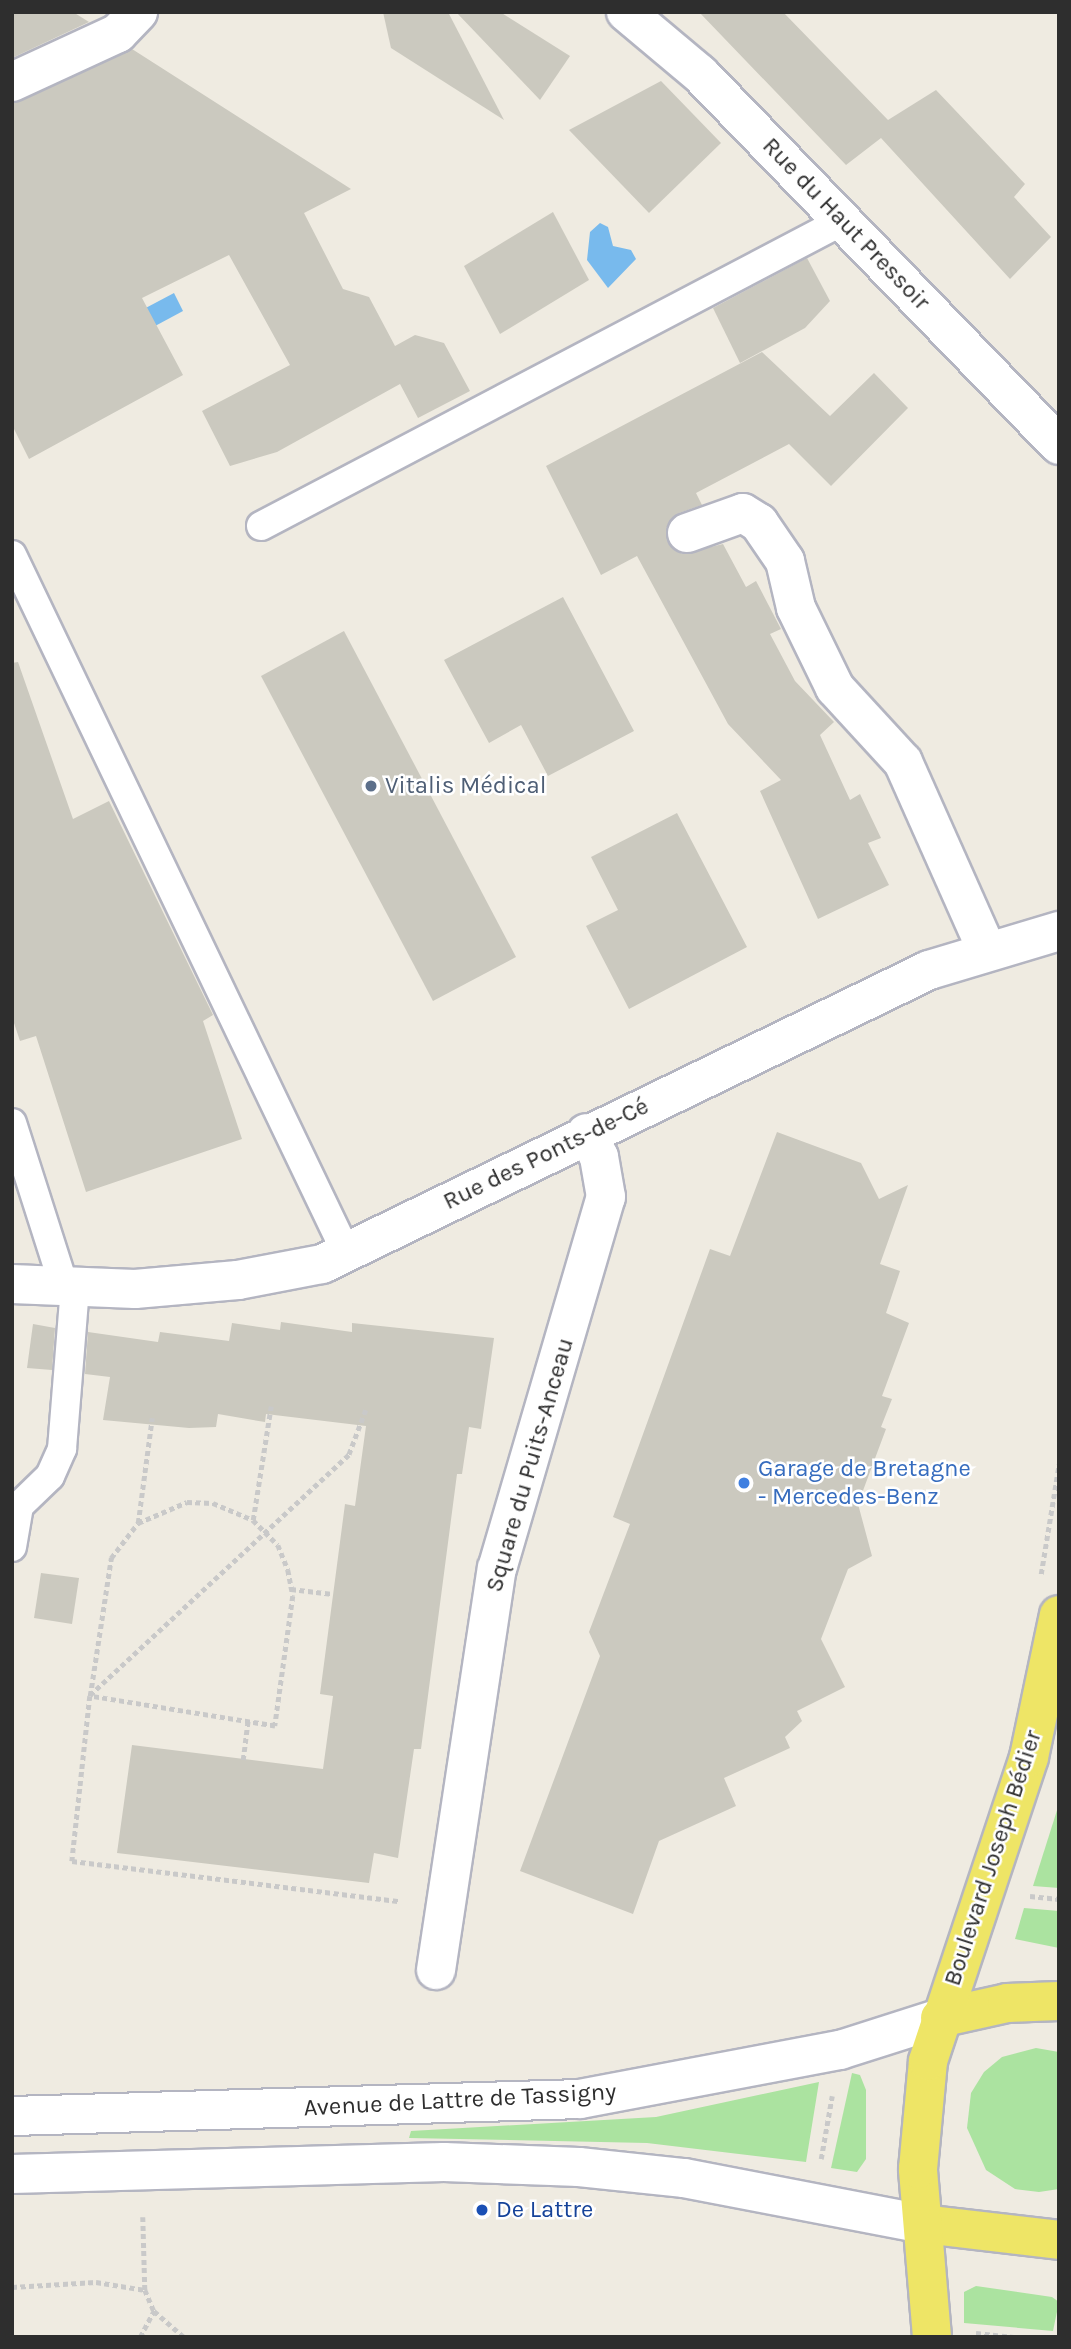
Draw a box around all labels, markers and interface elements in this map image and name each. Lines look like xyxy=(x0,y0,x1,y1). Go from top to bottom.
street label: Rue du Haut Pressoir xyxy=(756,132,936,316)
place label: Vitalis Médical xyxy=(385,772,546,800)
marker: Vitalis Médical xyxy=(363,778,379,794)
street label: Rue des Ponts-de-Cé xyxy=(439,1092,653,1216)
street label: Square du Puits-Anceau xyxy=(480,1335,580,1595)
place label: Garage de Bretagne - Mercedes-Benz xyxy=(758,1455,971,1511)
marker: Garage de Bretagne - Mercedes-Benz xyxy=(736,1475,752,1491)
street label: Boulevard Joseph Bédier xyxy=(938,1727,1048,1989)
street label: Avenue de Lattre de Tassigny xyxy=(303,2077,617,2123)
place label: De Lattre xyxy=(496,2196,593,2224)
marker: De Lattre xyxy=(474,2202,490,2218)

